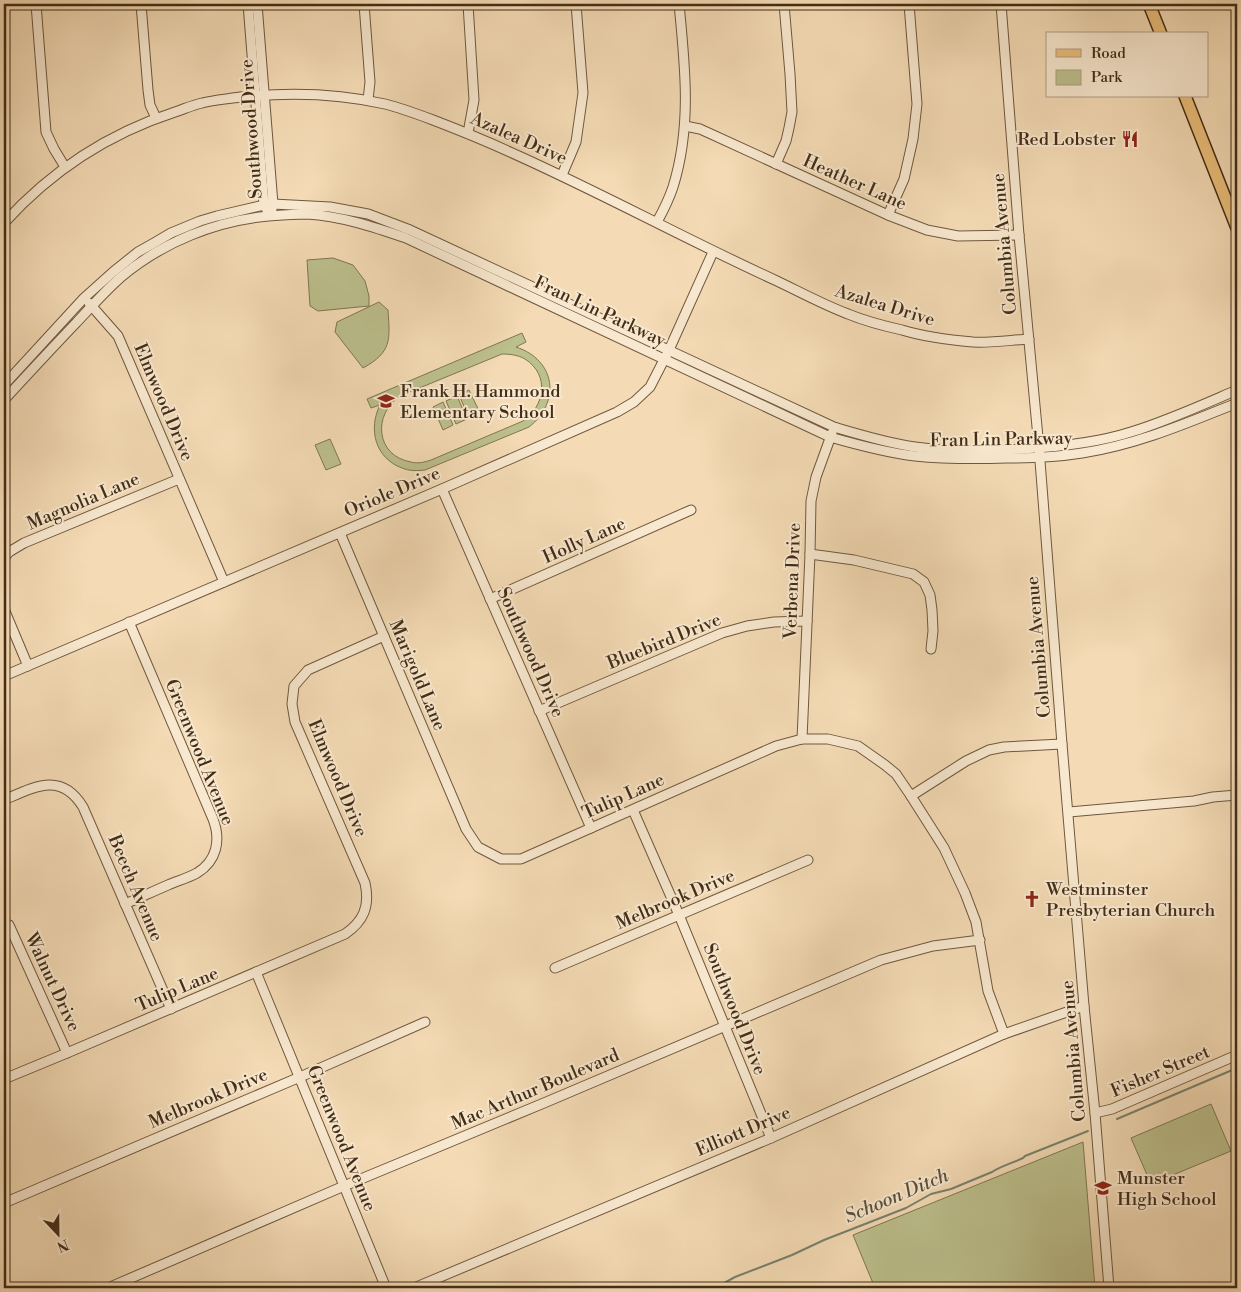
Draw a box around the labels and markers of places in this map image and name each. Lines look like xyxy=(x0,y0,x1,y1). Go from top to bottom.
place label: Red Lobster xyxy=(1017,128,1116,151)
restaurant icon: Red Lobster xyxy=(1120,129,1140,149)
place label: Frank H. Hammond Elementary School xyxy=(400,380,561,424)
school or university icon: Frank H. Hammond Elementary School xyxy=(376,391,396,411)
place label: Westminster Presbyterian Church xyxy=(1045,878,1216,922)
church icon: Westminster Presbyterian Church xyxy=(1022,889,1042,909)
place label: Munster High School xyxy=(1117,1167,1217,1211)
school or university icon: Munster High School xyxy=(1093,1178,1113,1198)

